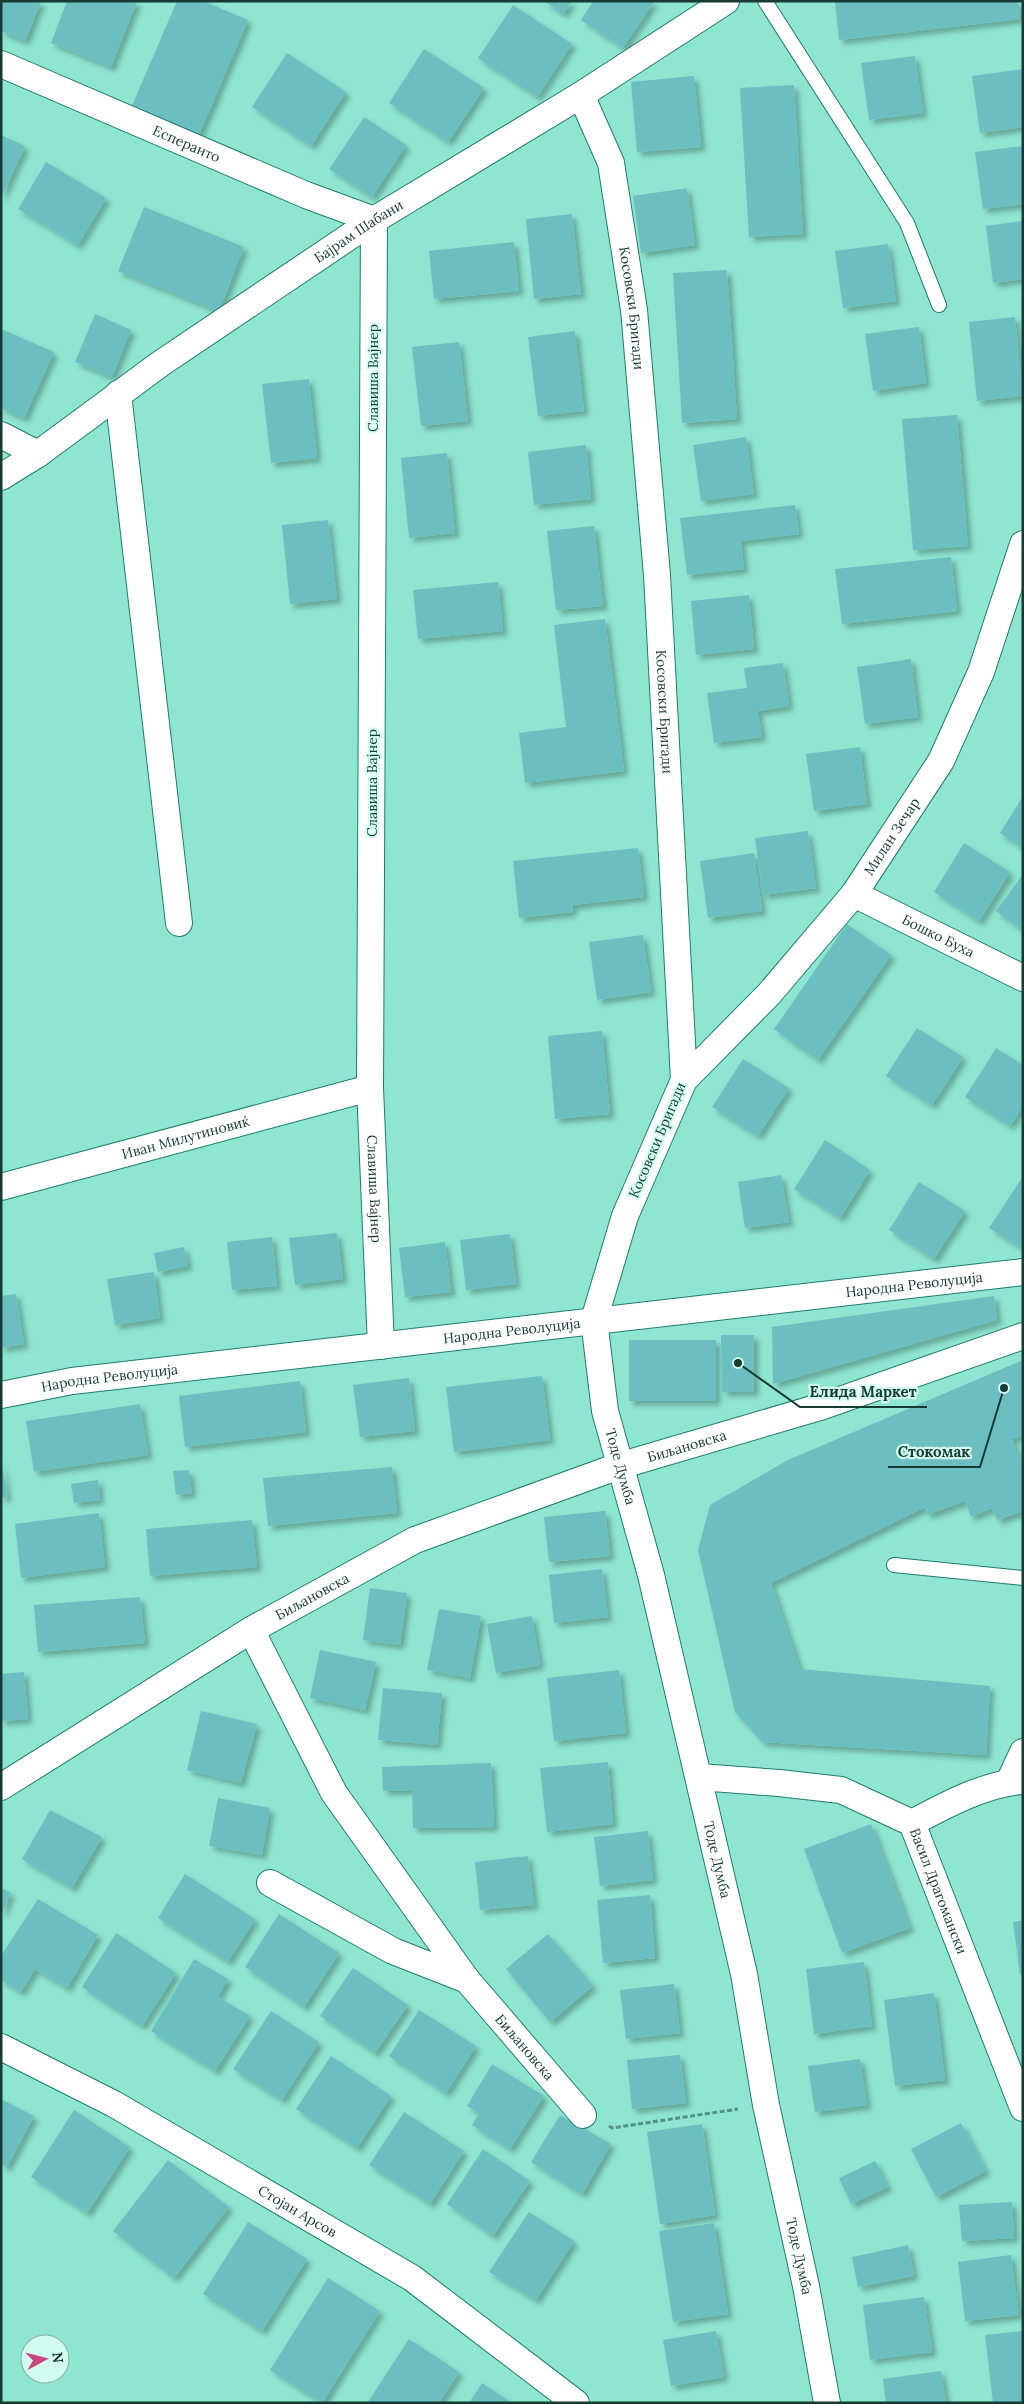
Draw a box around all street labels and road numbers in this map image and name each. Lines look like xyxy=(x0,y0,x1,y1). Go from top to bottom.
street label: Есперанто xyxy=(150,121,223,166)
street label: Бајрам Шабани xyxy=(310,195,406,267)
street label: Косовски Бригади xyxy=(615,245,648,371)
street label: Славиша Вајнер xyxy=(364,324,382,432)
street label: Косовски Бригади xyxy=(652,649,677,774)
street label: Славиша Вајнер xyxy=(363,729,381,837)
street label: Милан Зечар xyxy=(860,794,924,879)
street label: Бошко Буха xyxy=(899,910,977,961)
street label: Косовски Бригади xyxy=(624,1079,690,1201)
street label: Иван Милутиновиќ xyxy=(120,1112,252,1163)
street label: Славиша Вајнер xyxy=(363,1134,386,1243)
street label: Народна Револуција xyxy=(845,1268,984,1301)
street label: Народна Револуција xyxy=(442,1314,581,1347)
street label: Народна Револуција xyxy=(39,1360,179,1396)
street label: Тоде Думба xyxy=(601,1426,640,1507)
street label: Биљановска xyxy=(645,1426,729,1466)
street label: Биљановска xyxy=(272,1569,352,1624)
street label: Тоде Думба xyxy=(700,1820,735,1900)
street label: Васил Драгомански xyxy=(906,1825,971,1957)
street label: Биљановска xyxy=(491,2010,558,2084)
street label: Стојан Арсов xyxy=(255,2181,340,2241)
street label: Тоде Думба xyxy=(782,2216,816,2296)

